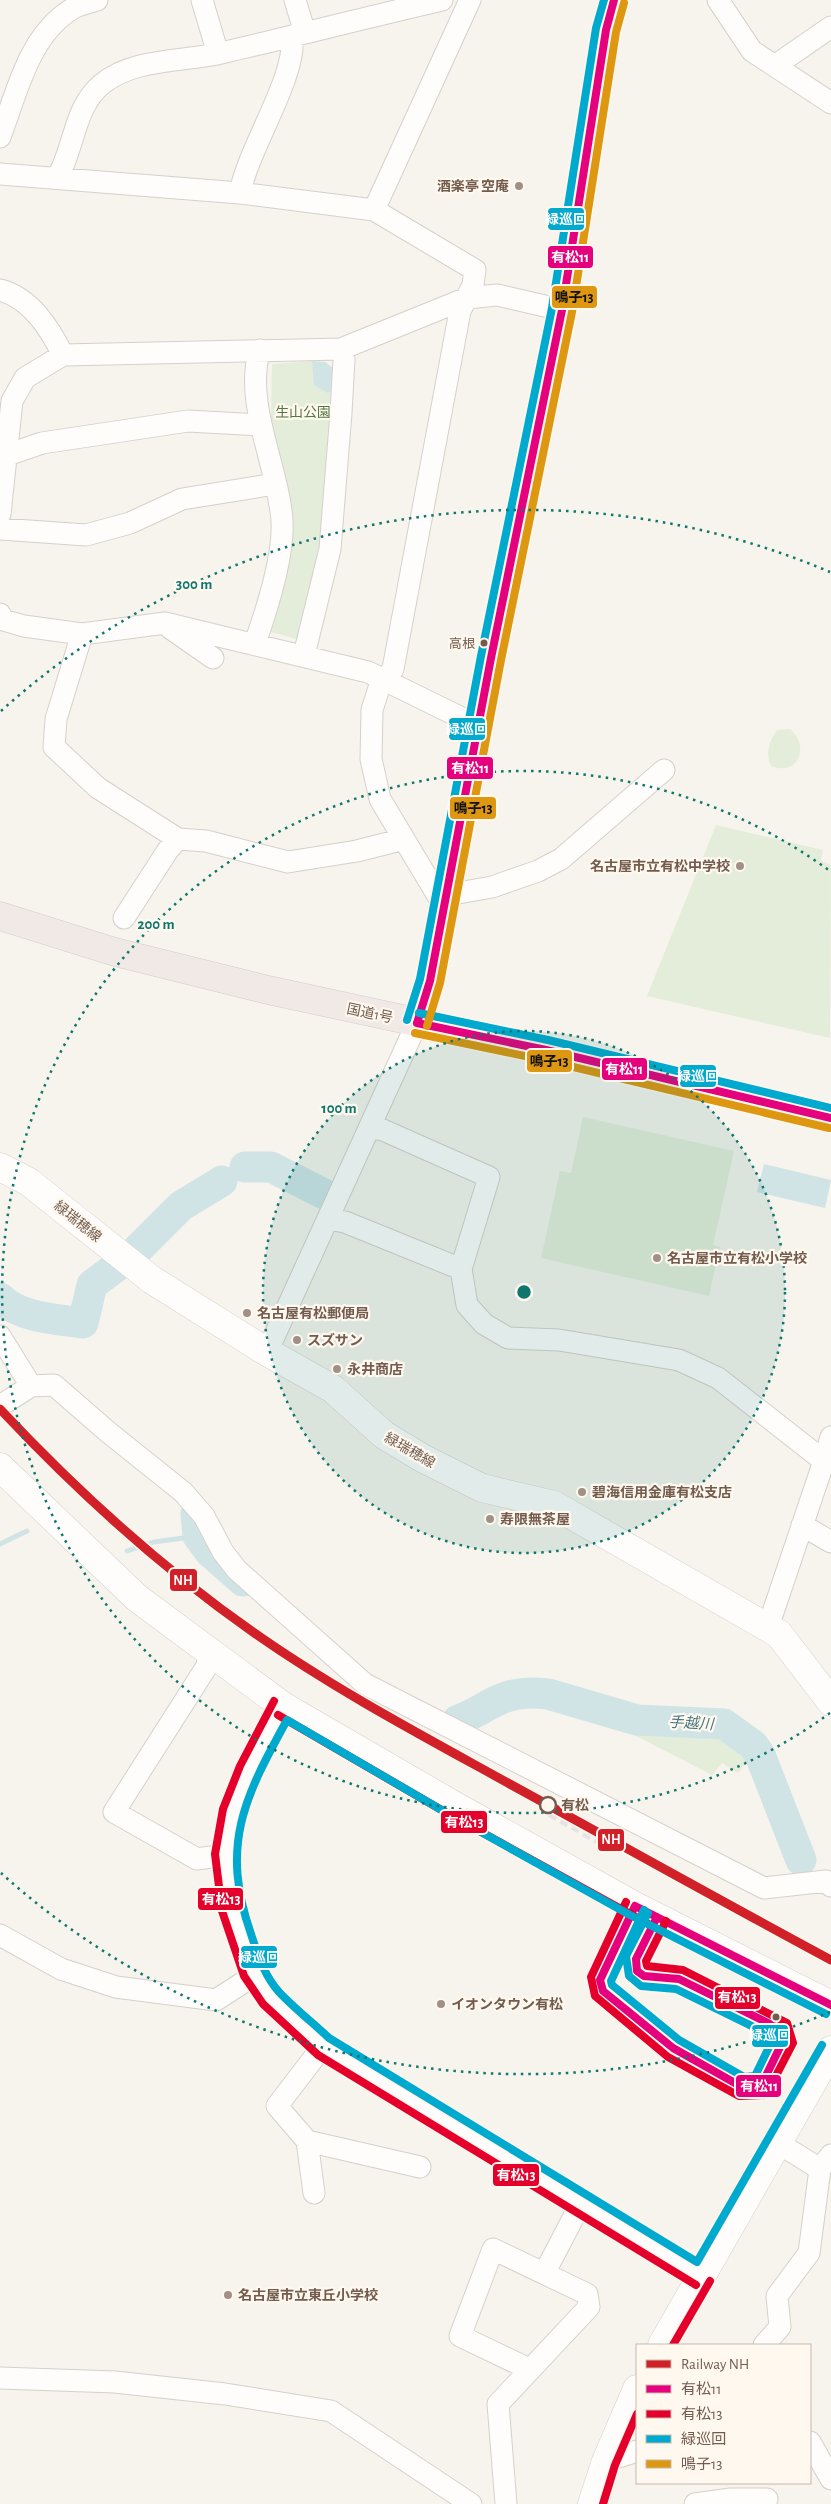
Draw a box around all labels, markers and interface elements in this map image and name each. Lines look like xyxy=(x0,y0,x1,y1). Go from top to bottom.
place label: 酒楽亭 空庵 xyxy=(437,179,509,194)
marker: 酒楽亭 空庵 xyxy=(513,180,525,192)
line badge: 緑巡回 xyxy=(547,207,585,231)
text: 緑巡回 xyxy=(545,212,587,227)
line badge: 有松11 xyxy=(547,245,594,269)
text: 有松11 xyxy=(551,250,589,265)
line badge: 鳴子13 xyxy=(551,285,598,309)
text: 鳴子13 xyxy=(554,290,594,305)
park label: 生山公園 xyxy=(275,405,331,420)
text: 300 m xyxy=(176,577,212,592)
place label: 高根 xyxy=(449,637,475,651)
marker: 高根 xyxy=(479,638,489,648)
line badge: 緑巡回 xyxy=(448,717,486,741)
text: 緑巡回 xyxy=(446,722,488,737)
line badge: 有松11 xyxy=(446,756,494,780)
text: 有松11 xyxy=(451,761,489,776)
line badge: 鳴子13 xyxy=(449,796,497,820)
text: 鳴子13 xyxy=(453,801,493,816)
place label: 名古屋市立有松中学校 xyxy=(590,859,730,874)
marker: 名古屋市立有松中学校 xyxy=(734,860,746,872)
text: 200 m xyxy=(137,917,175,932)
street label: 国道1号 xyxy=(345,1001,394,1026)
line badge: 鳴子13 xyxy=(526,1049,573,1073)
text: 鳴子13 xyxy=(529,1054,569,1069)
line badge: 有松11 xyxy=(601,1057,648,1081)
text: 有松11 xyxy=(605,1062,643,1077)
line badge: 緑巡回 xyxy=(679,1064,717,1088)
text: 緑巡回 xyxy=(677,1069,719,1084)
text: 100 m xyxy=(321,1101,357,1116)
street label: 緑瑞穂線 xyxy=(51,1198,104,1245)
place label: 名古屋市立有松小学校 xyxy=(667,1251,807,1266)
marker: 名古屋市立有松小学校 xyxy=(651,1252,663,1264)
centre of rings xyxy=(515,1283,533,1301)
place label: 名古屋有松郵便局 xyxy=(257,1306,369,1321)
marker: 名古屋有松郵便局 xyxy=(241,1307,253,1319)
place label: スズサン xyxy=(307,1332,363,1348)
marker: スズサン xyxy=(291,1334,303,1346)
place label: 永井商店 xyxy=(347,1361,403,1377)
marker: 永井商店 xyxy=(331,1363,343,1375)
street label: 緑瑞穂線 xyxy=(382,1430,438,1471)
place label: 碧海信用金庫有松支店 xyxy=(592,1485,732,1500)
marker: 碧海信用金庫有松支店 xyxy=(576,1486,588,1498)
place label: 寿限無茶屋 xyxy=(500,1511,570,1527)
marker: 寿限無茶屋 xyxy=(484,1513,496,1525)
line badge: NH xyxy=(169,1568,198,1592)
text: NH xyxy=(173,1574,193,1588)
water label: 手越川 xyxy=(668,1714,716,1732)
marker: 有松 xyxy=(539,1796,557,1814)
place label: 有松 xyxy=(561,1798,589,1813)
line badge: 有松13 xyxy=(440,1810,488,1834)
text: 有松13 xyxy=(444,1815,484,1830)
line badge: NH xyxy=(597,1828,625,1852)
text: NH xyxy=(601,1833,621,1847)
line badge: 有松13 xyxy=(197,1887,244,1911)
text: 有松13 xyxy=(201,1892,241,1907)
line badge: 緑巡回 xyxy=(240,1945,278,1969)
text: 緑巡回 xyxy=(238,1950,280,1965)
line badge: 有松13 xyxy=(714,1986,761,2010)
text: 有松13 xyxy=(717,1990,757,2005)
place label: イオンタウン有松 xyxy=(451,1997,563,2012)
marker: イオンタウン有松 xyxy=(435,1998,447,2010)
unlabelled marker xyxy=(771,2012,781,2022)
line badge: 緑巡回 xyxy=(751,2024,789,2048)
text: 緑巡回 xyxy=(749,2028,791,2043)
line badge: 有松11 xyxy=(735,2074,782,2098)
text: 有松11 xyxy=(740,2079,778,2094)
line badge: 有松13 xyxy=(492,2163,540,2187)
text: 有松13 xyxy=(496,2168,536,2183)
place label: 名古屋市立東丘小学校 xyxy=(238,2288,378,2303)
marker: 名古屋市立東丘小学校 xyxy=(222,2289,234,2301)
legend xyxy=(636,2344,811,2484)
text: Railway NH xyxy=(681,2357,749,2372)
text: 有松11 xyxy=(681,2381,721,2397)
text: 有松13 xyxy=(681,2406,722,2422)
text: 緑巡回 xyxy=(681,2431,726,2447)
text: 鳴子13 xyxy=(681,2456,722,2472)

